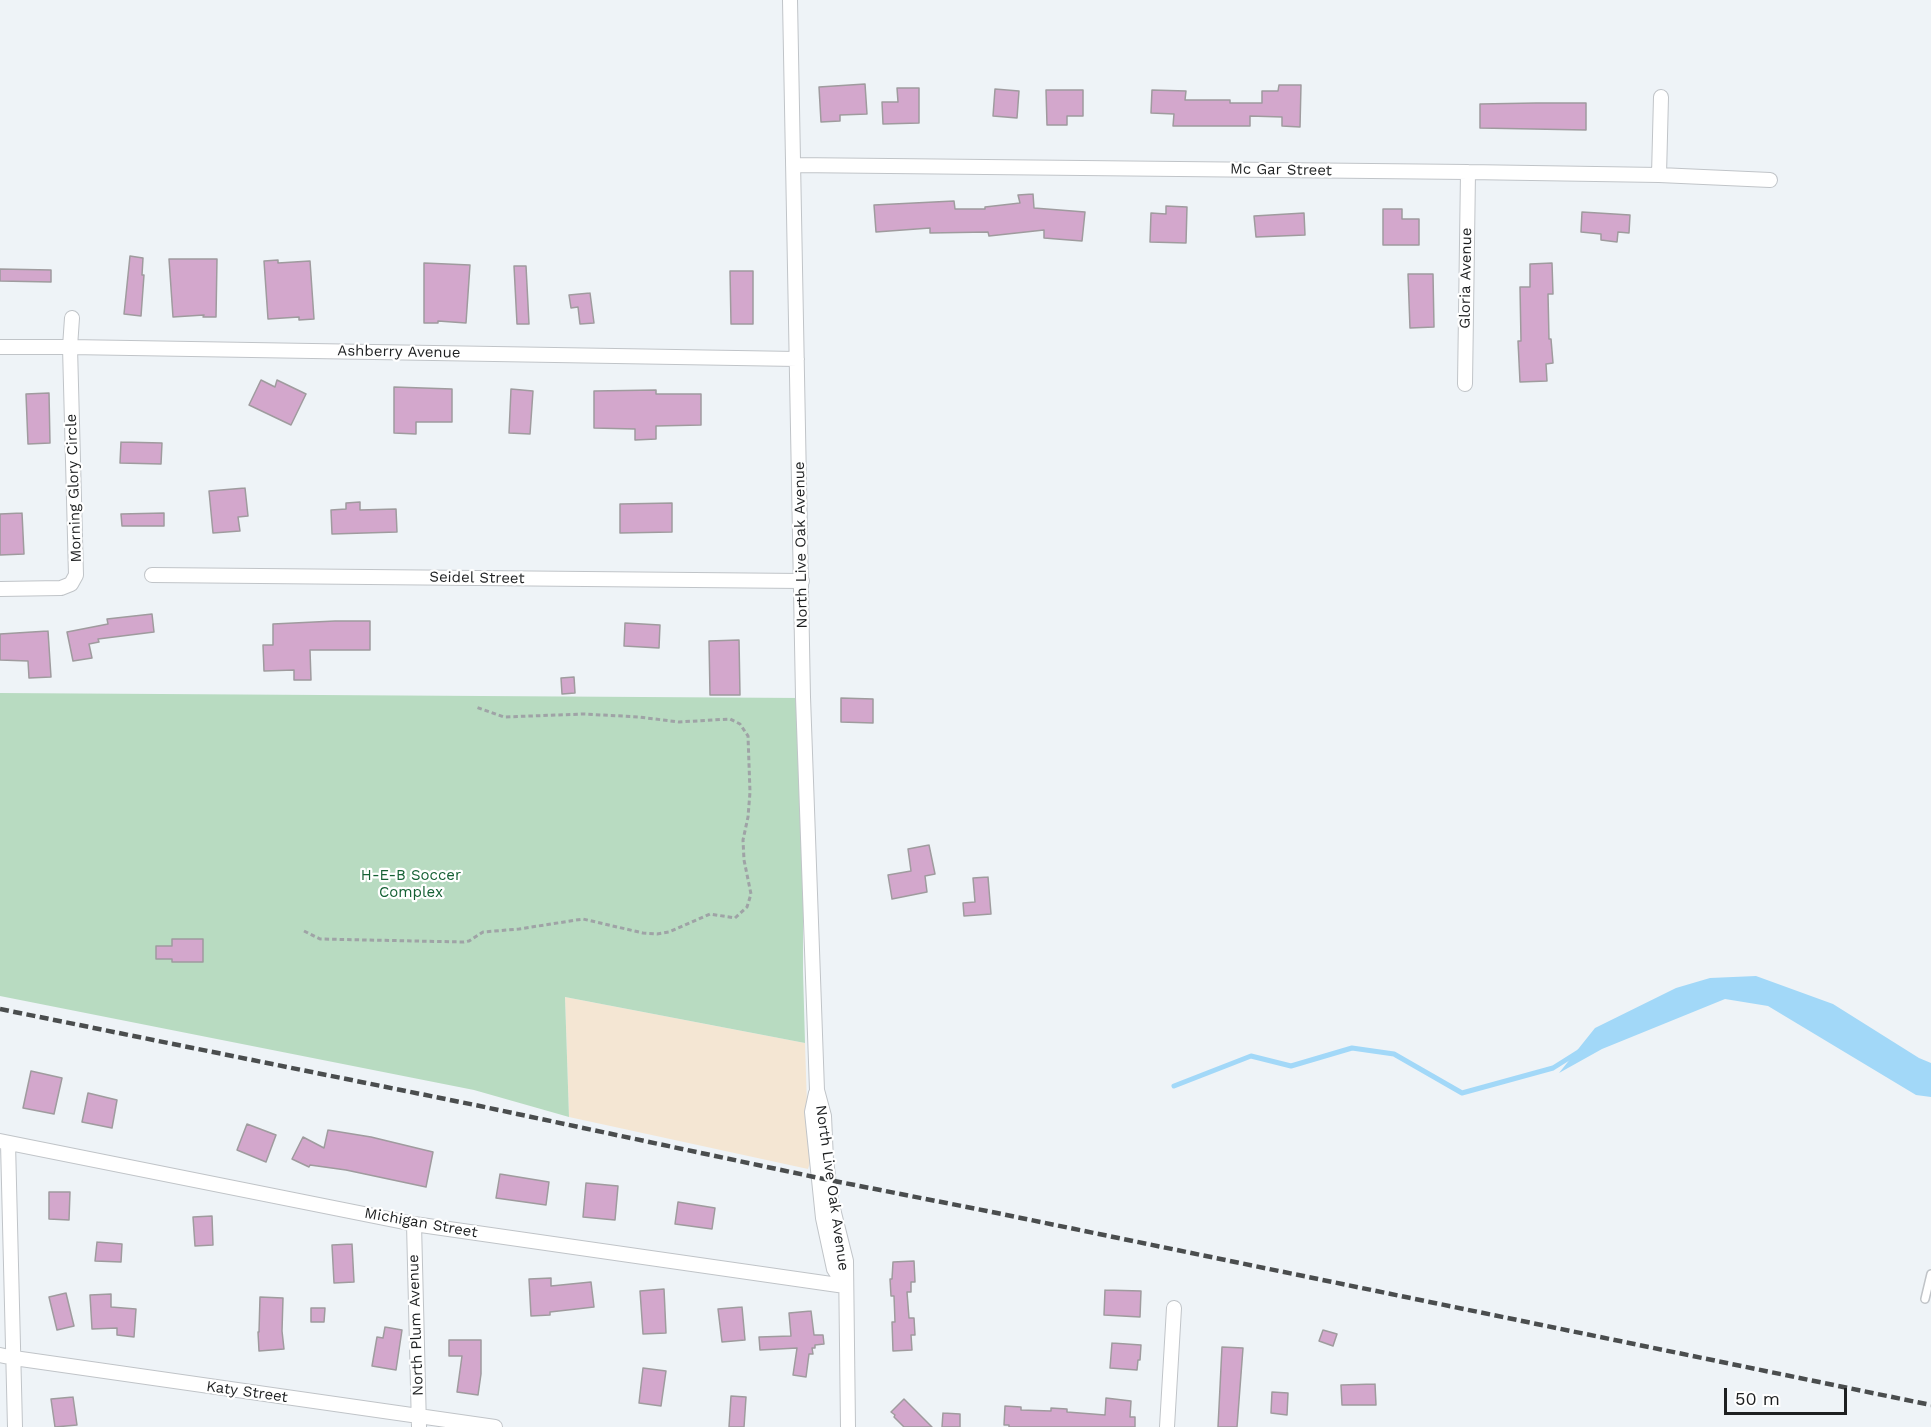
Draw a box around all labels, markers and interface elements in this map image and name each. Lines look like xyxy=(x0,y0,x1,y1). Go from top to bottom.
street label: Mc Gar Street xyxy=(1230,160,1332,180)
street label: Gloria Avenue xyxy=(1456,227,1476,329)
street label: Ashberry Avenue xyxy=(337,342,461,362)
street label: Morning Glory Circle xyxy=(62,413,86,563)
street label: North Live Oak Avenue xyxy=(791,461,811,629)
street label: Seidel Street xyxy=(429,568,525,588)
park label: H-E-B Soccer Complex xyxy=(361,867,461,902)
street label: North Live Oak Avenue xyxy=(811,1104,853,1272)
street label: Michigan Street xyxy=(363,1204,479,1242)
street label: North Plum Avenue xyxy=(405,1254,427,1396)
scale bar xyxy=(1727,1376,1850,1414)
street label: Katy Street xyxy=(205,1377,289,1407)
text: 50 m xyxy=(1735,1388,1780,1409)

